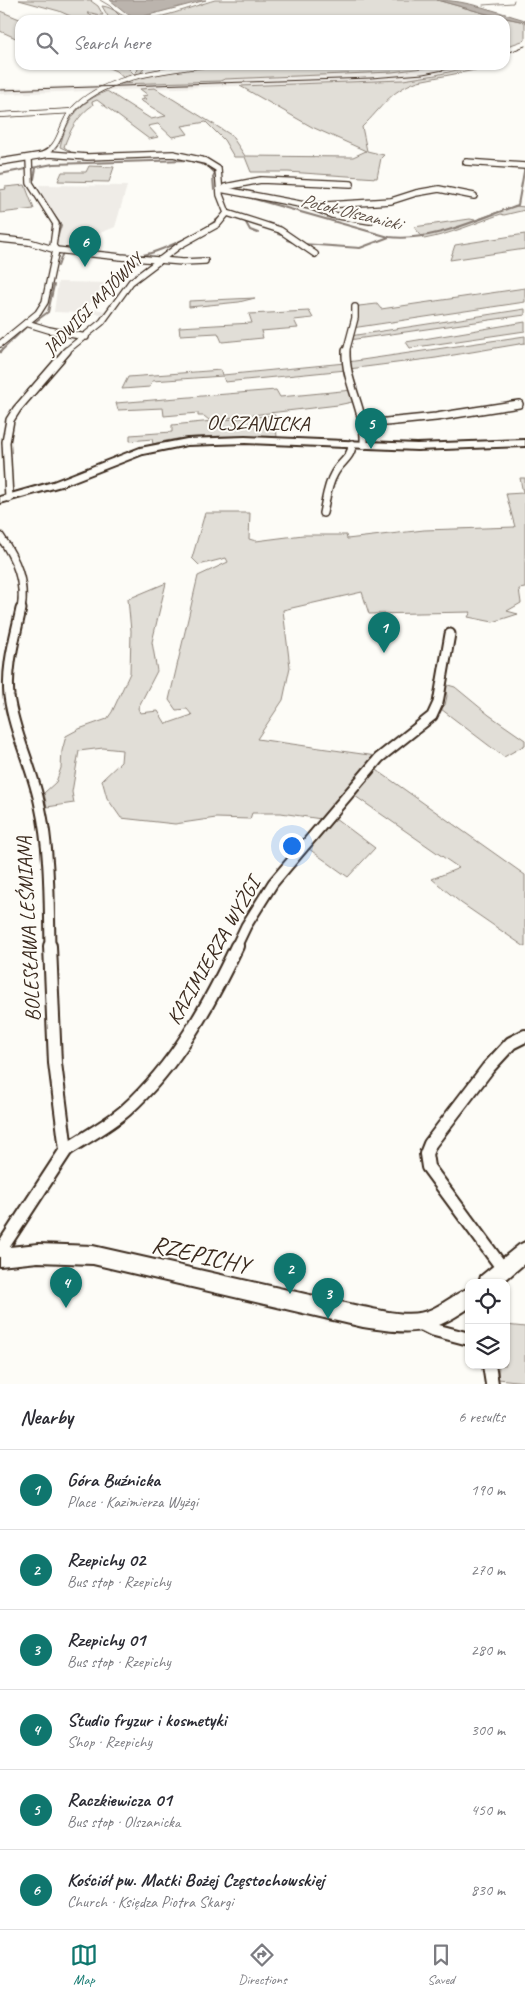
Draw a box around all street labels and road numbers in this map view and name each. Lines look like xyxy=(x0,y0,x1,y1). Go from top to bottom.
street label: JADWIGI MAJÓWNY xyxy=(38,246,149,360)
street label: OLSZANICKA xyxy=(206,409,311,437)
street label: BOLESŁAWA LEŚMIANA xyxy=(10,835,46,1022)
street label: KAZIMIERZA WYŻGI xyxy=(160,869,268,1029)
street label: RZEPICHY xyxy=(149,1228,256,1283)

